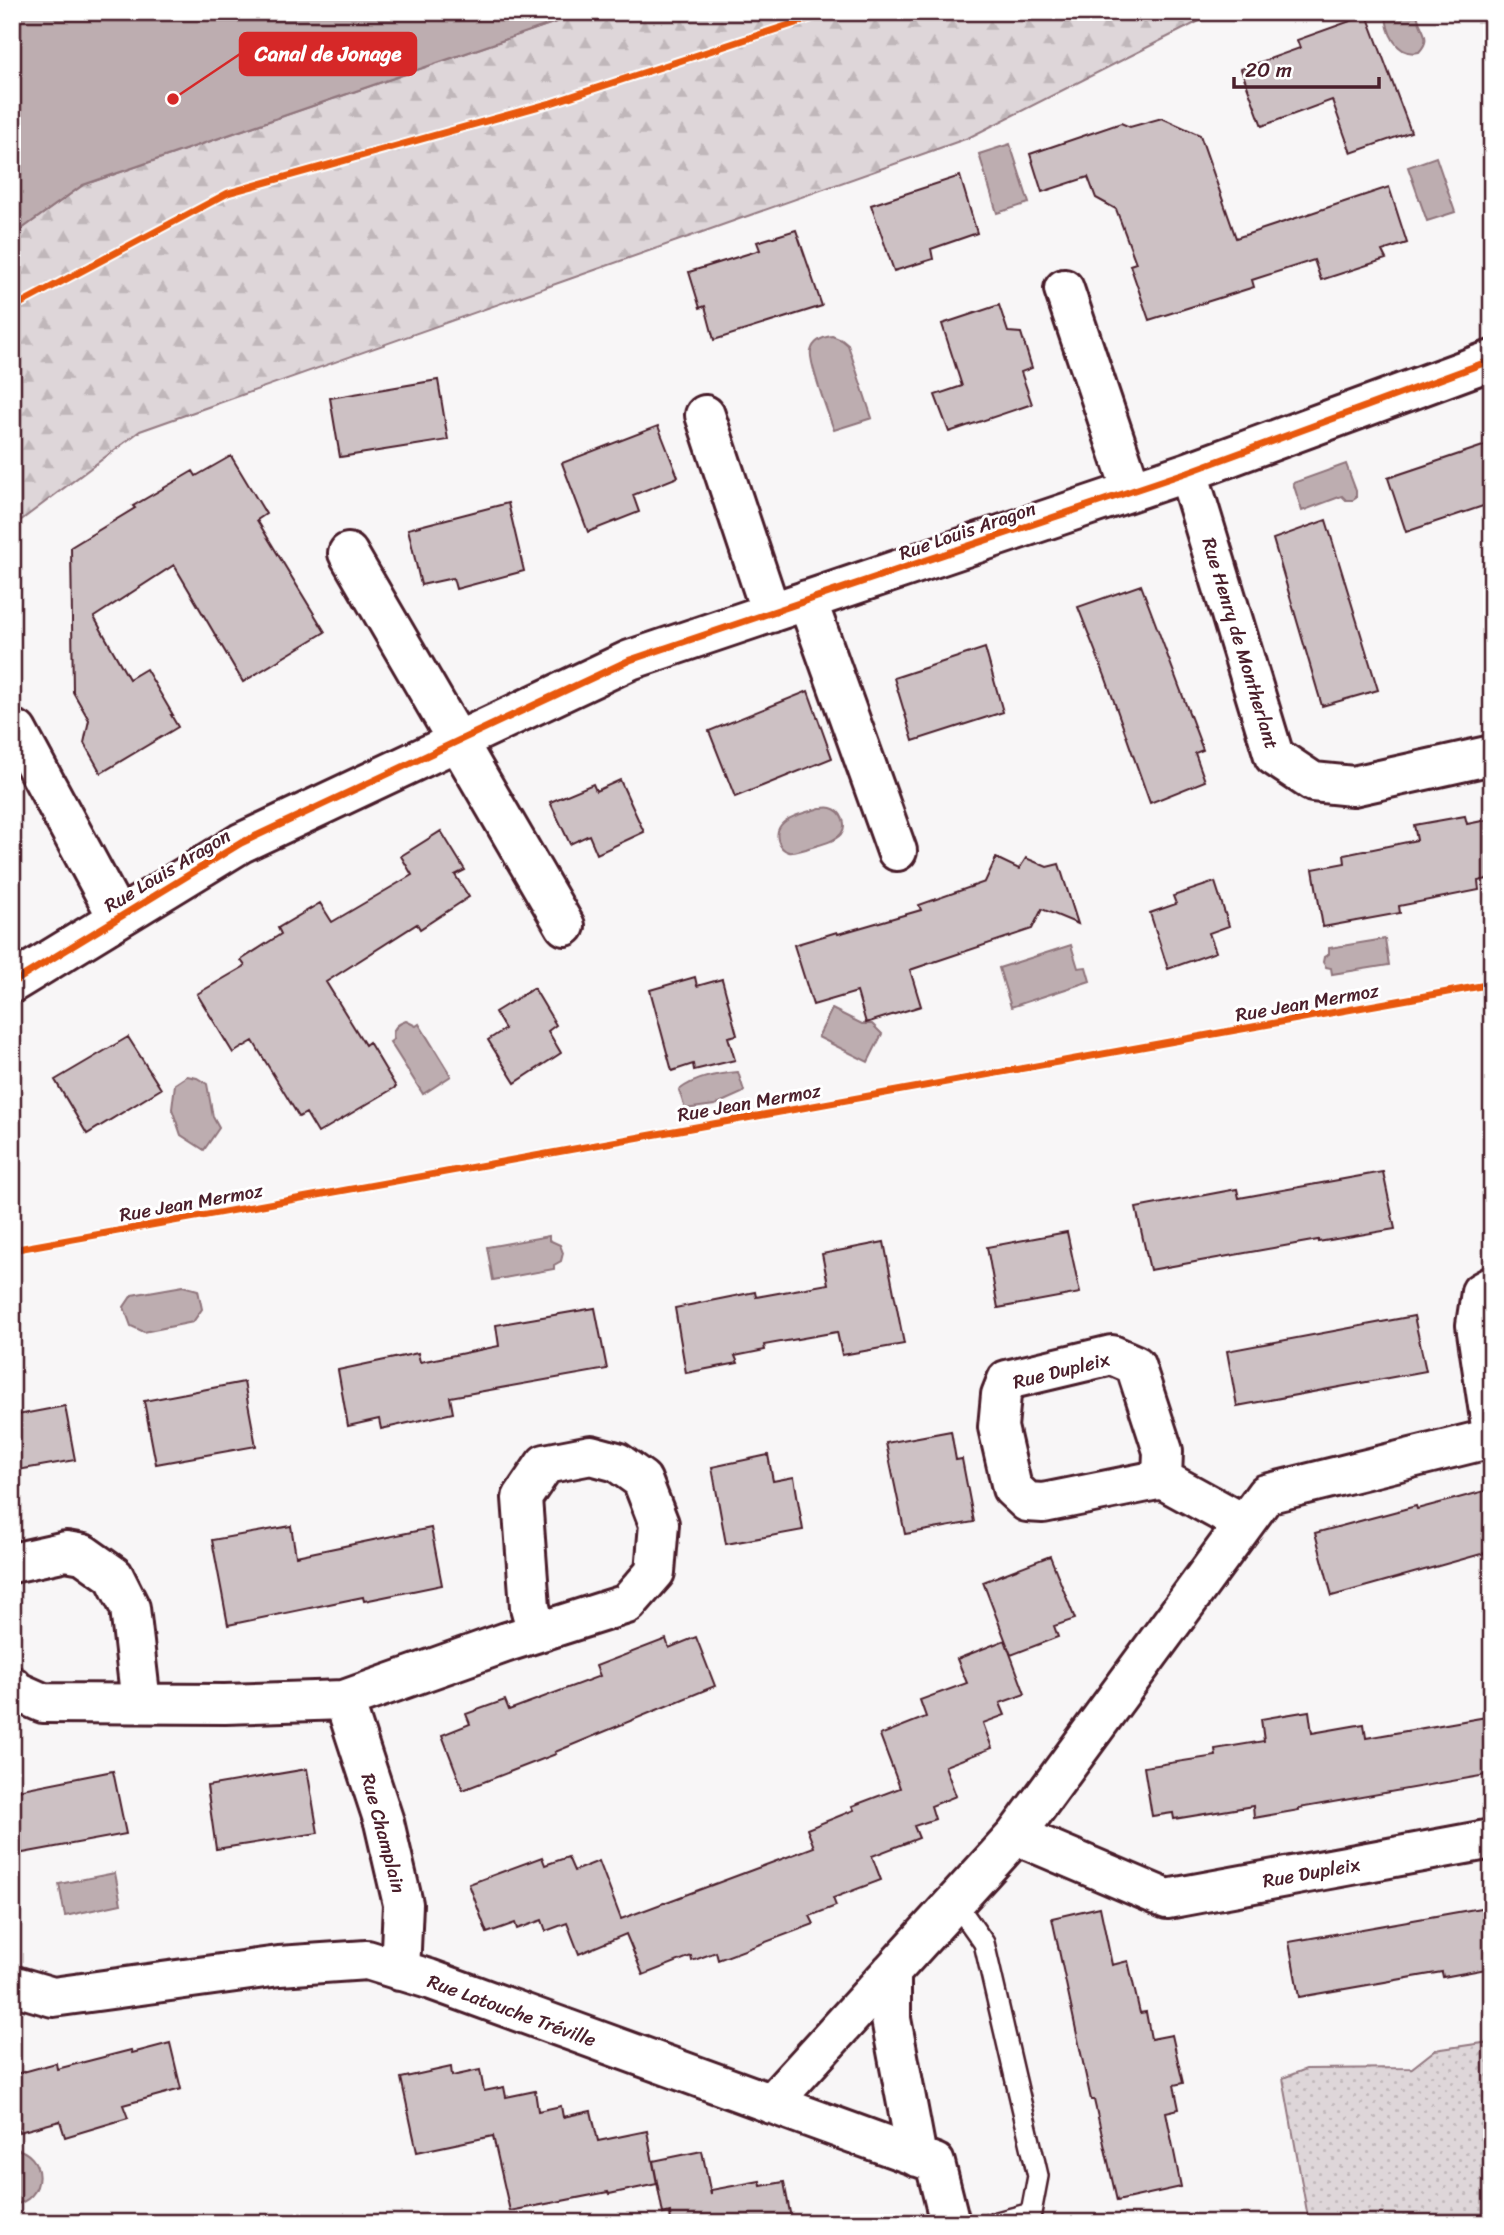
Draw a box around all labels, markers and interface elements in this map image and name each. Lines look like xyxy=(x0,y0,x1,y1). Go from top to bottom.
callout: Canal de Jonage xyxy=(240,33,416,75)
text: Canal de Jonage xyxy=(254,35,402,73)
scale bar xyxy=(1234,46,1380,90)
text: 20 m xyxy=(1245,51,1292,89)
street label: Rue Louis Aragon xyxy=(894,492,1040,569)
street label: Rue Henry de Montherlant xyxy=(1193,533,1288,753)
street label: Rue Louis Aragon xyxy=(97,819,237,921)
street label: Rue Jean Mermoz xyxy=(1233,973,1382,1031)
street label: Rue Jean Mermoz xyxy=(675,1073,824,1131)
street label: Rue Jean Mermoz xyxy=(117,1173,266,1231)
street label: Rue Dupleix xyxy=(1010,1343,1113,1398)
street label: Rue Champlain xyxy=(352,1770,415,1897)
street label: Rue Dupleix xyxy=(1260,1848,1363,1897)
street label: Rue Latouche Tréville xyxy=(423,1965,601,2056)

